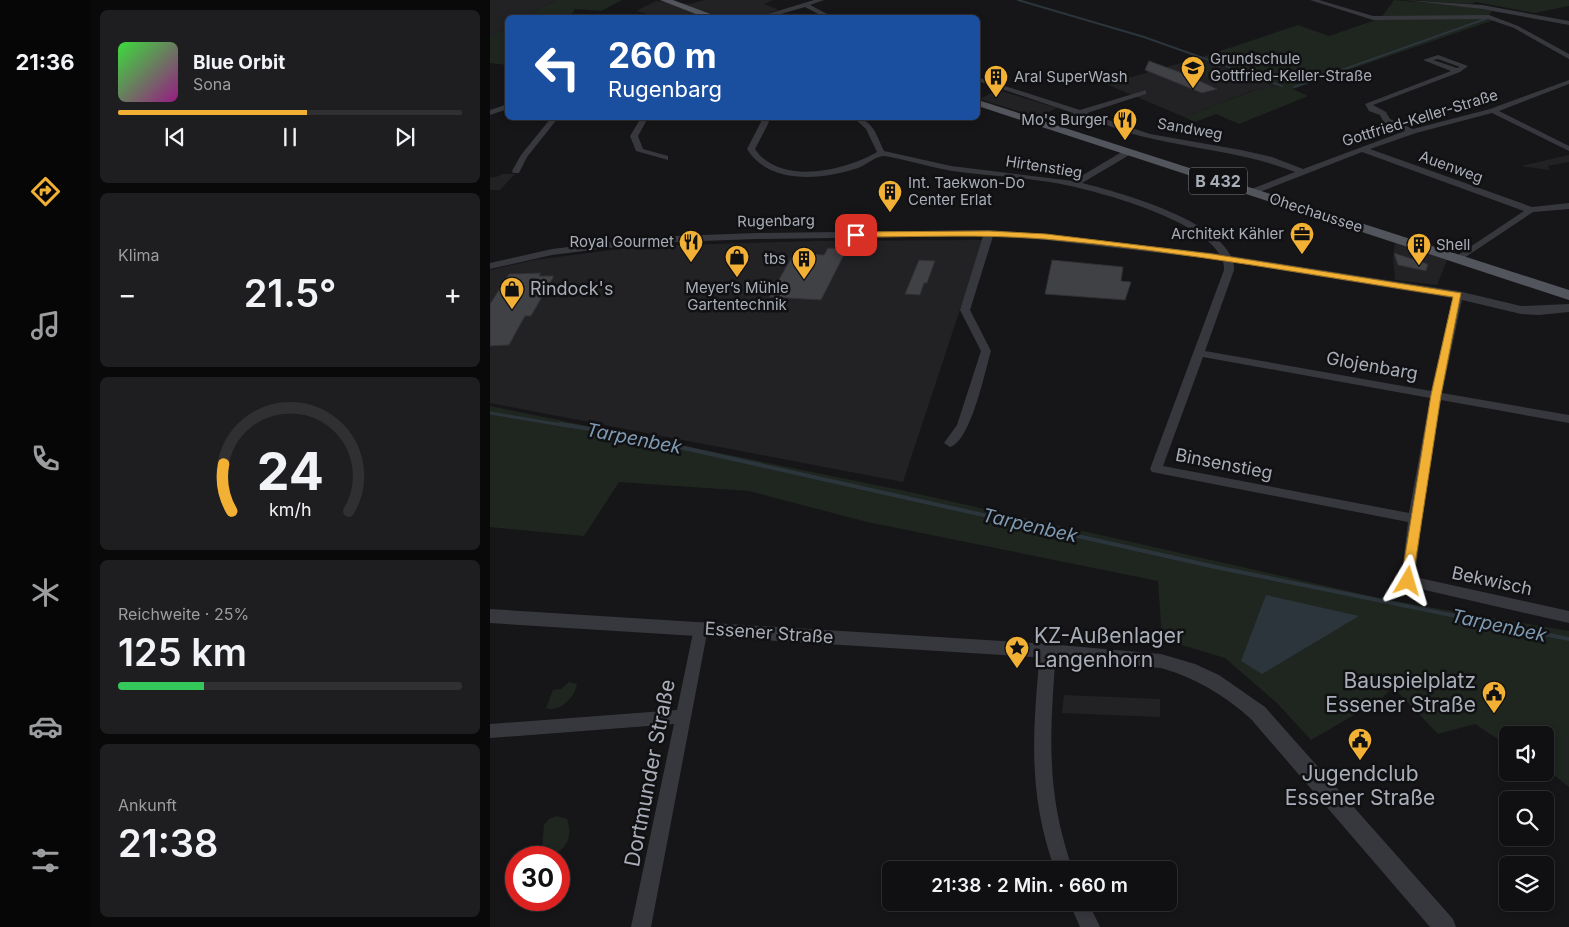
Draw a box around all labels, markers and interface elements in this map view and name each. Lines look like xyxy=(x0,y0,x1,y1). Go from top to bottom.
text: 260 m xyxy=(608,34,717,76)
icon: left xyxy=(525,35,590,100)
text: 21:36 xyxy=(15,49,75,75)
place label: Grundschule Gottfried-Keller-Straße xyxy=(1210,49,1372,85)
text: Blue Orbit xyxy=(193,51,285,74)
school or university icon: Grundschule Gottfried-Keller-Straße xyxy=(1180,55,1206,89)
building icon: Aral SuperWash xyxy=(983,64,1009,98)
place label: Aral SuperWash xyxy=(1014,67,1128,86)
text: Sona xyxy=(193,74,231,94)
text: Rugenbarg xyxy=(608,76,722,102)
street label: Gottfried-Keller-Straße xyxy=(1340,85,1500,150)
restaurant icon: Mo's Burger xyxy=(1112,107,1138,141)
place label: Mo's Burger xyxy=(1021,110,1108,129)
street label: Sandweg xyxy=(1156,113,1224,144)
icon: previous xyxy=(161,123,189,151)
icon: pause xyxy=(276,123,304,151)
icon: next xyxy=(391,123,419,151)
street label: Auenweg xyxy=(1417,146,1486,187)
street label: Hirtenstieg xyxy=(1004,151,1084,182)
road number: B 432 xyxy=(1189,168,1247,195)
place label: Int. Taekwon-Do Center Erlat xyxy=(908,173,1025,209)
icon: directions xyxy=(28,174,63,209)
building icon: Int. Taekwon-Do Center Erlat xyxy=(877,179,903,213)
street label: Ohechaussee xyxy=(1267,188,1365,237)
street label: Rugenbarg xyxy=(737,210,815,231)
pin xyxy=(835,214,877,256)
icon: arrive xyxy=(842,221,870,249)
office icon: Architekt Kähler xyxy=(1289,221,1315,255)
place label: Architekt Kähler xyxy=(1171,224,1284,243)
restaurant icon: Royal Gourmet xyxy=(678,229,704,263)
place label: Royal Gourmet xyxy=(570,232,674,251)
building icon: Shell xyxy=(1406,232,1432,266)
place label: Shell xyxy=(1436,235,1471,254)
shop icon: Meyer’s Mühle Gartentechnik xyxy=(724,244,750,278)
text: Klima xyxy=(118,245,160,265)
building icon: tbs xyxy=(791,246,817,280)
place label: tbs xyxy=(764,249,786,268)
text: 21.5° xyxy=(244,270,336,316)
shop icon: Rindock's xyxy=(499,276,525,310)
text: − xyxy=(118,277,137,311)
text: + xyxy=(443,277,462,311)
place label: Rindock's xyxy=(530,278,613,299)
place label: Meyer’s Mühle Gartentechnik xyxy=(685,278,789,314)
icon: music xyxy=(28,308,63,343)
street label: Glojenbarg xyxy=(1325,347,1420,384)
water label: Tarpenbek xyxy=(584,418,684,459)
text: 24 xyxy=(256,440,324,503)
icon: phone xyxy=(28,441,63,476)
street label: Binsenstieg xyxy=(1174,444,1275,483)
text: km/h xyxy=(269,499,311,520)
water label: Tarpenbek xyxy=(980,503,1080,548)
position arrow xyxy=(1381,554,1433,606)
street label: Bekwisch xyxy=(1450,562,1534,599)
icon: climate xyxy=(28,575,63,610)
text: Reichweite · 25% xyxy=(118,604,249,624)
water label: Tarpenbek xyxy=(1449,604,1549,647)
street label: Essener Straße xyxy=(704,618,834,647)
place label: KZ-Außenlager Langenhorn xyxy=(1034,623,1184,672)
text: 125 km xyxy=(118,629,247,675)
place icon: KZ-Außenlager Langenhorn xyxy=(1004,635,1030,669)
place label: Bauspielplatz Essener Straße xyxy=(1325,668,1476,717)
street label: Dortmunder Straße xyxy=(619,677,680,869)
public building icon: Bauspielplatz Essener Straße xyxy=(1481,680,1507,714)
icon: car xyxy=(28,709,63,744)
map controls xyxy=(1499,726,1554,911)
button: sound xyxy=(1499,726,1554,781)
public building icon: Jugendclub Essener Straße xyxy=(1347,727,1373,761)
place label: Jugendclub Essener Straße xyxy=(1285,761,1435,810)
button: search xyxy=(1499,791,1554,846)
text: Ankunft xyxy=(118,795,177,815)
text: 21:38 xyxy=(118,820,218,866)
icon: filters xyxy=(28,843,63,878)
speed limit sign: 30 xyxy=(505,846,570,911)
button: layers xyxy=(1499,856,1554,911)
text: 21:38 · 2 Min. · 660 m xyxy=(931,874,1128,897)

